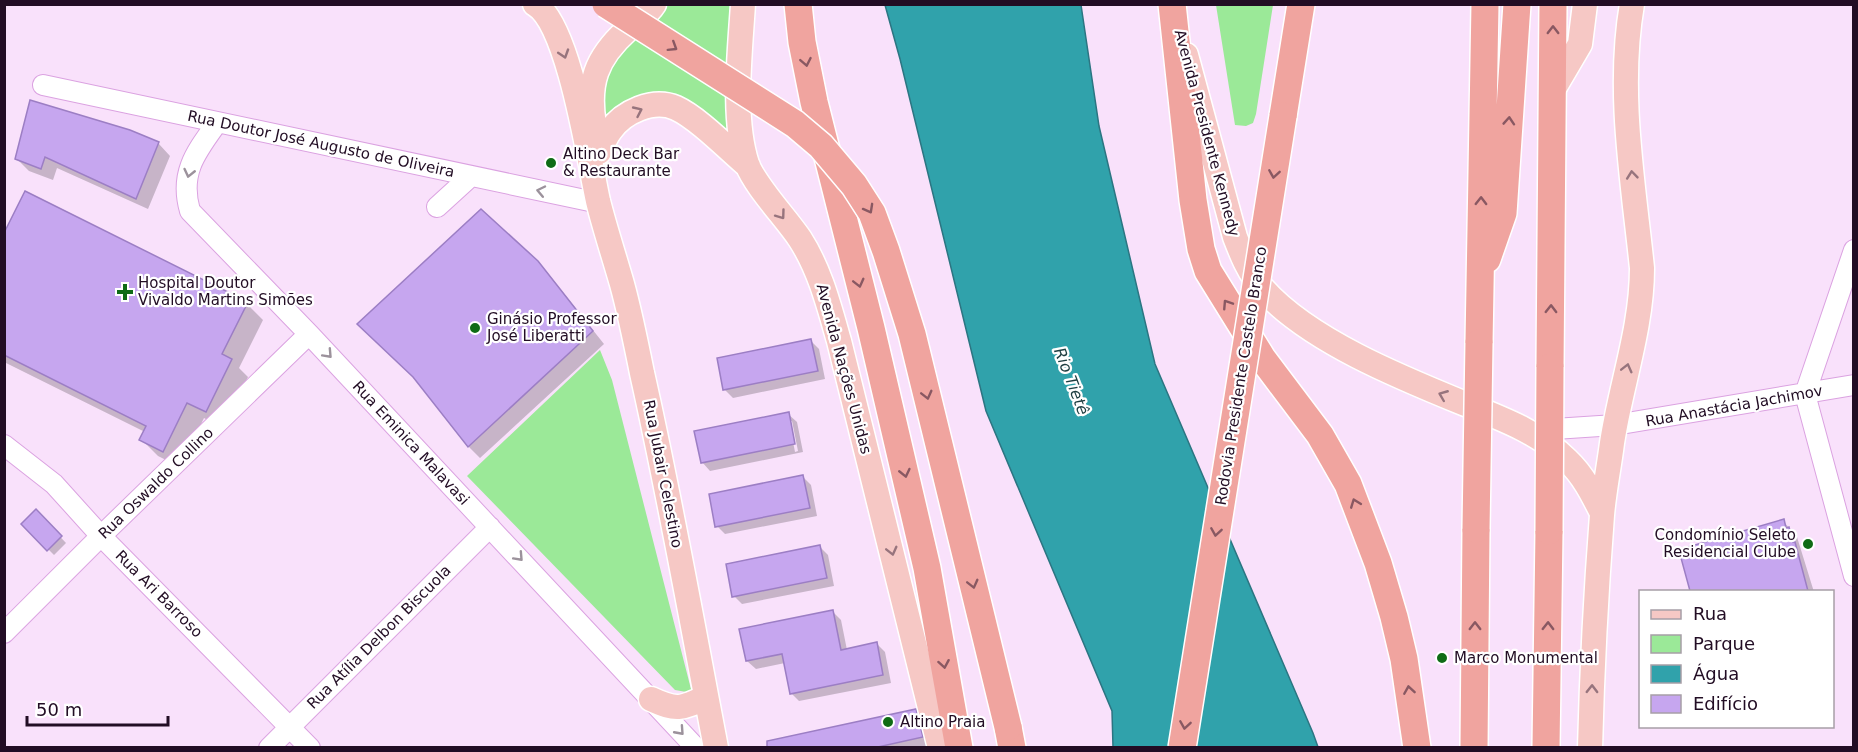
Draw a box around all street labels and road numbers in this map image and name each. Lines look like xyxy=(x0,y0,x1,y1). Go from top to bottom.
street label: Avenida Presidente Kennedy xyxy=(1171,28,1243,239)
street label: Rua Doutor José Augusto de Oliveira xyxy=(186,107,456,181)
street label: Rodovia Presidente Castelo Branco xyxy=(1212,245,1270,507)
street label: Avenida Nações Unidas xyxy=(813,282,875,456)
street label: Rua Eminica Malavasi xyxy=(349,377,473,509)
street label: Rua Anastácia Jachimov xyxy=(1644,382,1824,430)
street label: Rua Jubair Celestino xyxy=(640,398,686,550)
street label: Rua Oswaldo Collino xyxy=(95,423,217,543)
street label: Rua Ari Barroso xyxy=(112,547,206,641)
street label: Rua Atília Delbon Biscuola xyxy=(303,561,455,713)

